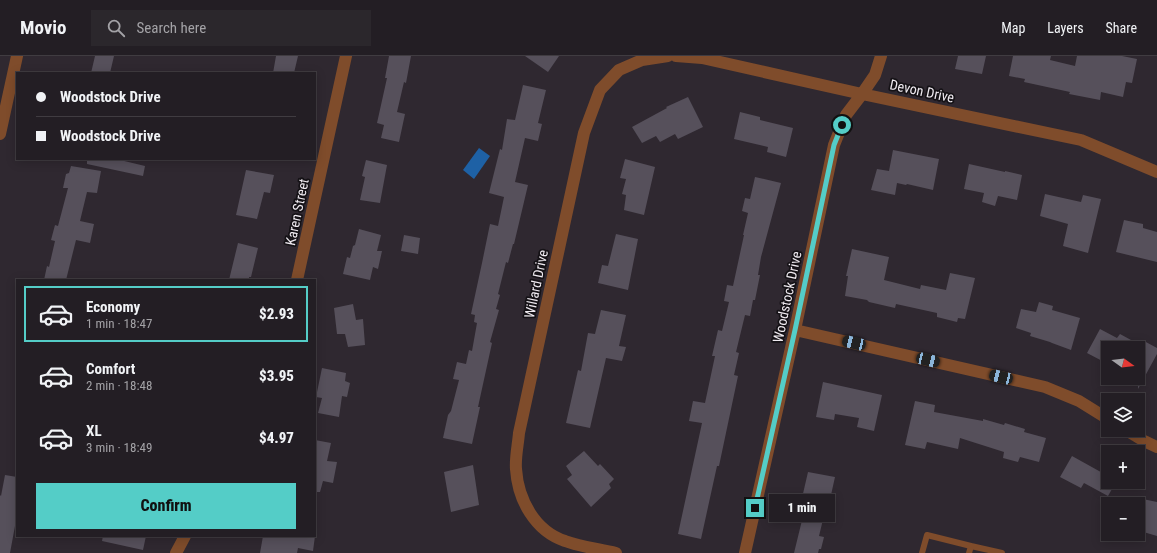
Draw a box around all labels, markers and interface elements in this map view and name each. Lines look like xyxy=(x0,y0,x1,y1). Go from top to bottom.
search box xyxy=(91,10,371,46)
text: Movio xyxy=(20,16,67,39)
icon: search xyxy=(105,17,127,39)
text: Search here xyxy=(137,19,206,37)
text: Map xyxy=(1001,20,1025,36)
text: Layers xyxy=(1047,20,1084,36)
text: Share xyxy=(1106,20,1137,36)
street label: Devon Drive xyxy=(888,76,956,106)
text: Woodstock Drive xyxy=(60,88,161,106)
route start xyxy=(833,116,851,134)
text: Woodstock Drive xyxy=(60,127,161,145)
street label: Karen Street xyxy=(282,177,312,247)
street label: Willard Drive xyxy=(521,248,551,320)
street label: Woodstock Drive xyxy=(770,250,805,344)
icon: car xyxy=(38,296,74,332)
text: Economy xyxy=(86,298,140,316)
text: $2.93 xyxy=(259,305,294,323)
text: 1 min · 18:47 xyxy=(86,316,152,331)
car xyxy=(841,334,867,352)
north arrow xyxy=(1101,341,1145,385)
map controls xyxy=(1101,341,1145,541)
car xyxy=(915,351,941,369)
icon: car xyxy=(38,358,74,394)
text: Comfort xyxy=(86,360,135,378)
text: $3.95 xyxy=(259,367,294,385)
car xyxy=(988,368,1014,386)
text: 2 min · 18:48 xyxy=(86,378,152,393)
button: layers xyxy=(1101,393,1145,437)
icon: car xyxy=(38,420,74,456)
text: XL xyxy=(86,422,102,440)
text: $4.97 xyxy=(259,429,294,447)
text: 3 min · 18:49 xyxy=(86,440,152,455)
button: + xyxy=(1101,445,1145,489)
button: Confirm xyxy=(36,483,296,529)
callout: 1 min xyxy=(769,494,835,522)
button: − xyxy=(1101,497,1145,541)
route end xyxy=(746,499,764,517)
text: 1 min xyxy=(788,500,816,515)

